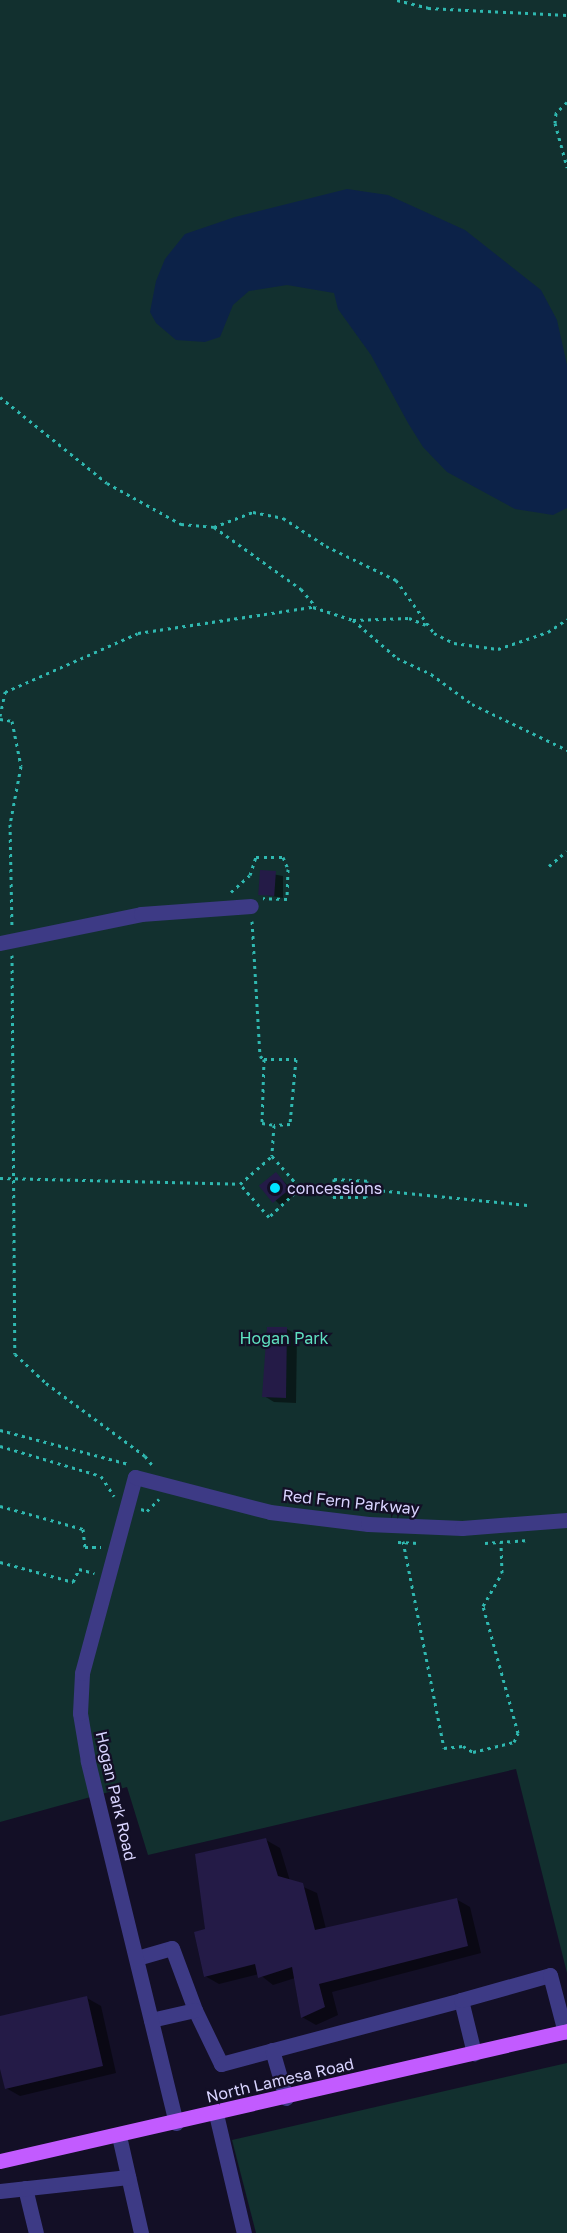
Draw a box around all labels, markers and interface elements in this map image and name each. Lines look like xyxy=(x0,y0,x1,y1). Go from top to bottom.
place label: concessions xyxy=(287,1178,382,1198)
marker: concessions xyxy=(268,1181,282,1195)
park label: Hogan Park xyxy=(239,1328,329,1348)
street label: Red Fern Parkway xyxy=(282,1485,420,1519)
street label: Hogan Park Road xyxy=(92,1729,140,1863)
street label: North Lamesa Road xyxy=(204,2054,356,2106)

